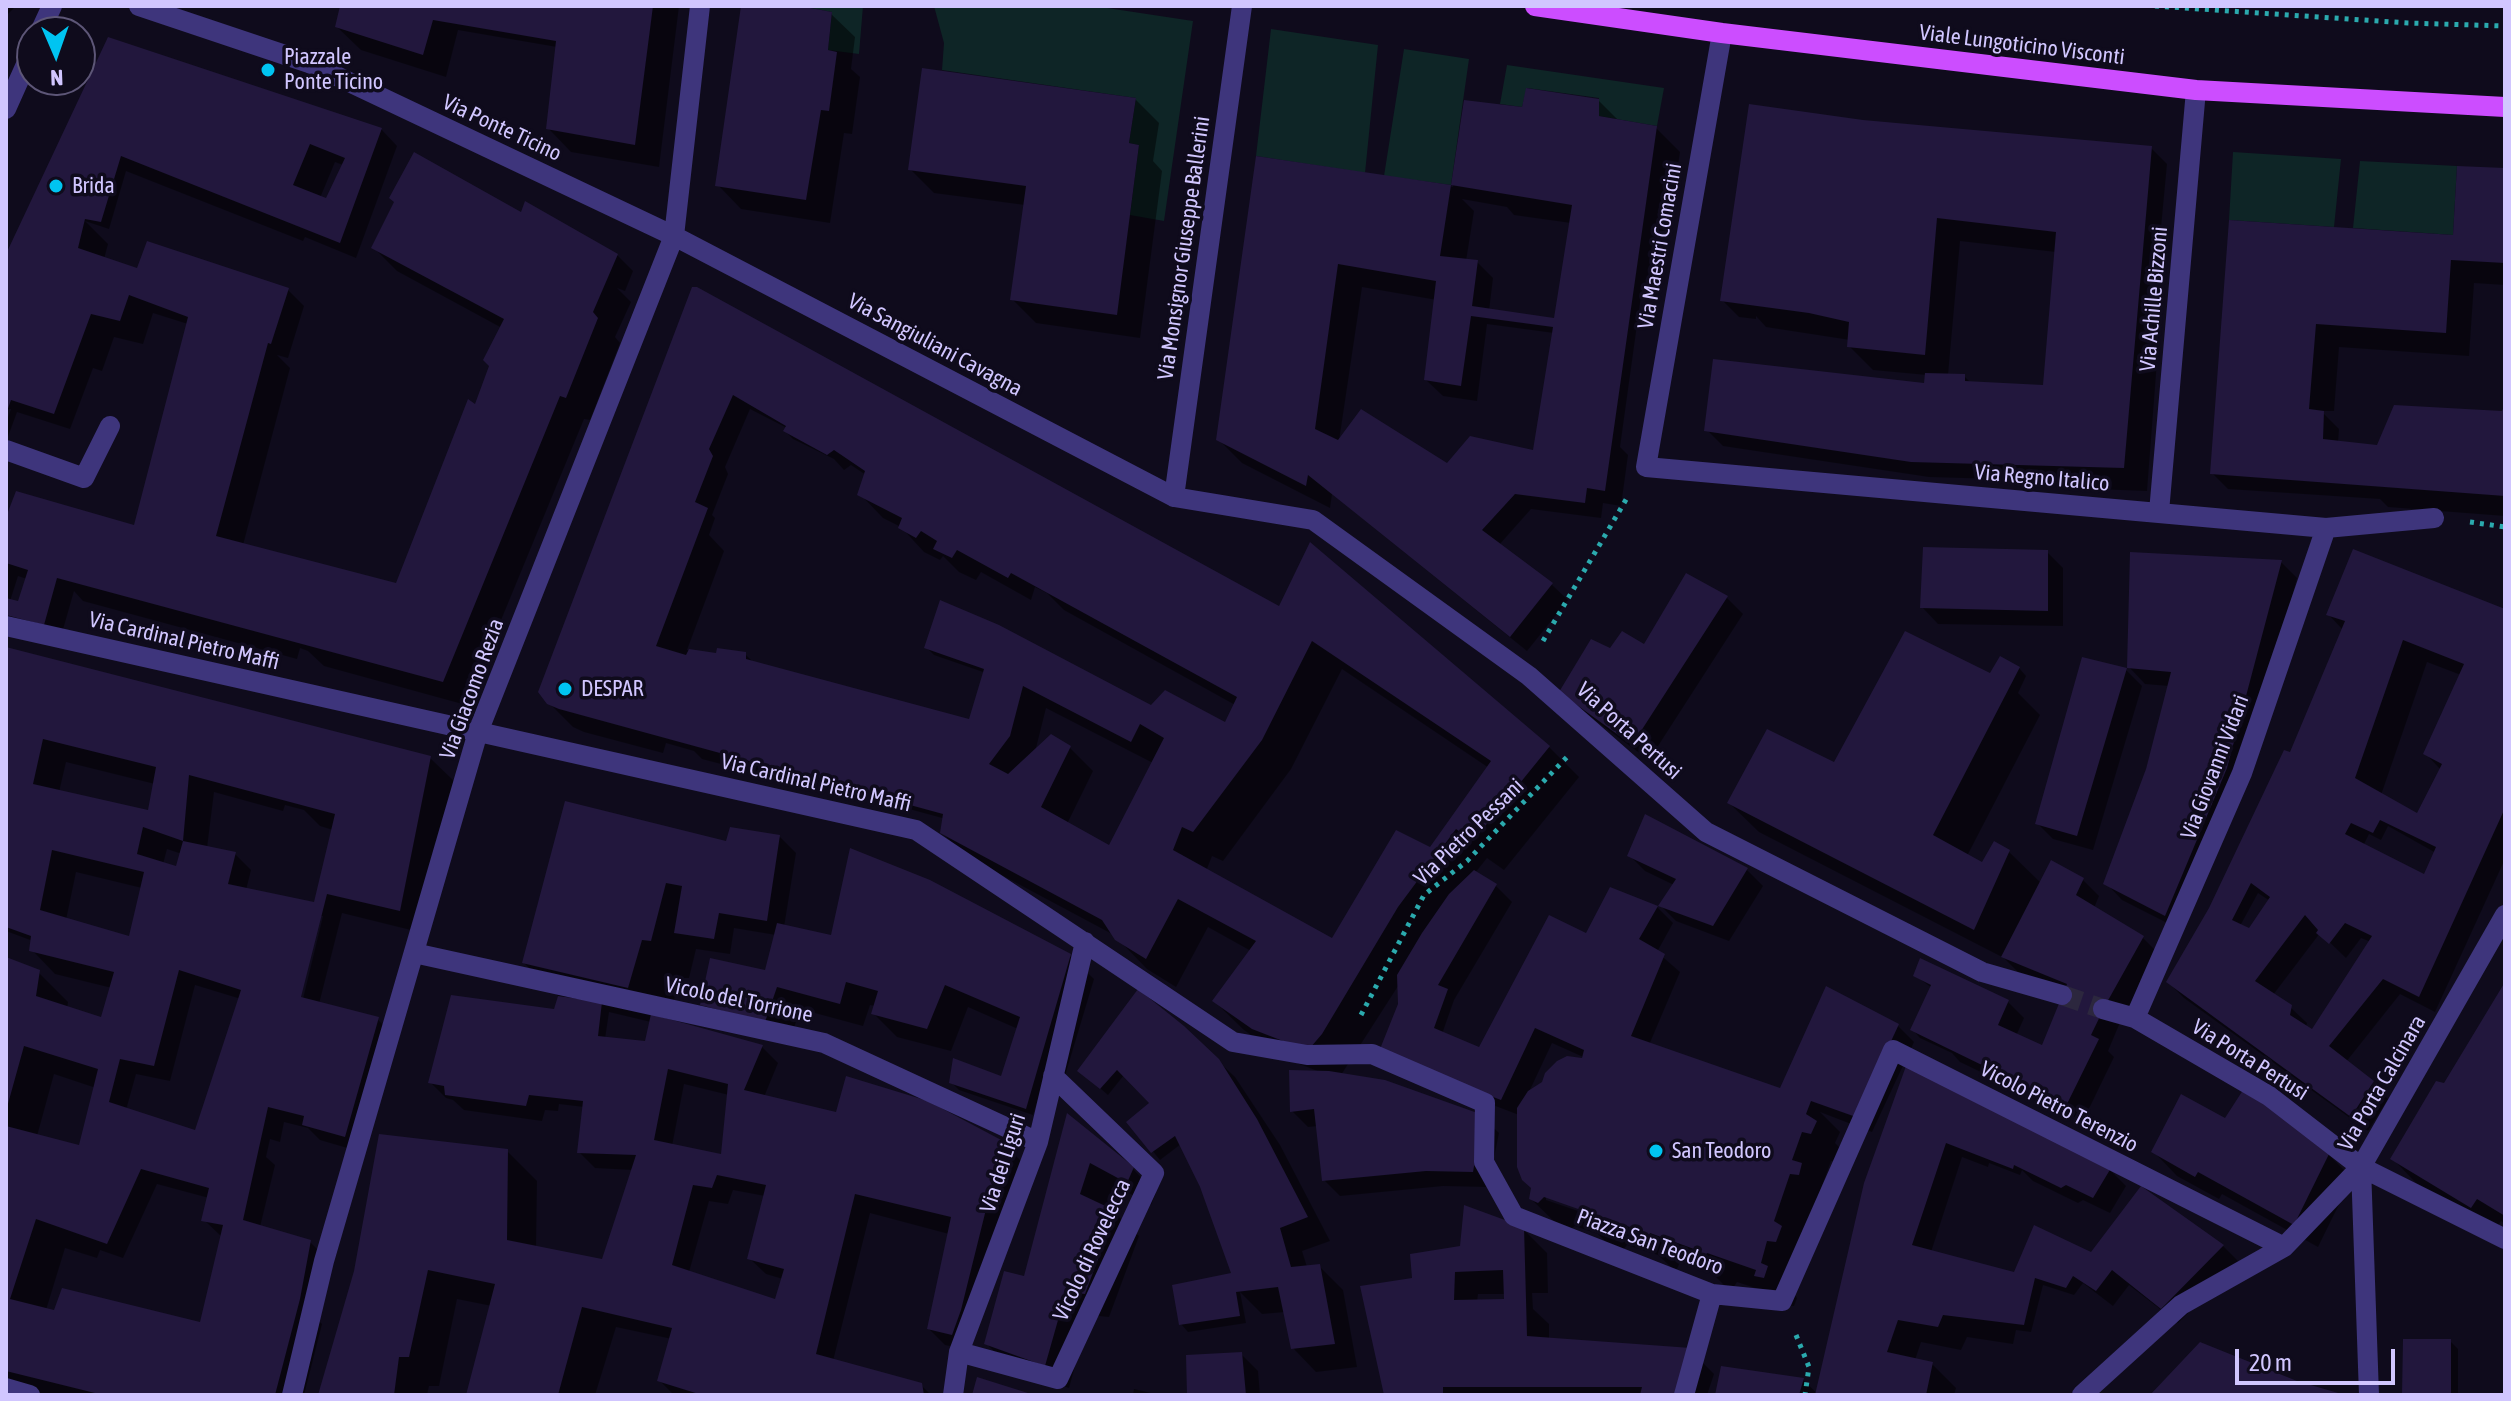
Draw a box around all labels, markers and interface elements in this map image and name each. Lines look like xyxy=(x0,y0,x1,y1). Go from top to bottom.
north arrow xyxy=(16,16,96,96)
street label: Viale Lungoticino Visconti xyxy=(1918,19,2126,71)
place label: Piazzale Ponte Ticino xyxy=(284,44,383,96)
marker: Piazzale Ponte Ticino xyxy=(259,61,277,79)
text: N xyxy=(50,65,64,91)
street label: Via Ponte Ticino xyxy=(438,89,566,167)
street label: Via Monsignor Giuseppe Ballerini xyxy=(1152,114,1216,382)
street label: Via Maestri Comacini xyxy=(1632,161,1688,331)
place label: Brida xyxy=(72,173,115,199)
marker: Brida xyxy=(47,177,65,195)
street label: Via Achille Bizzoni xyxy=(2135,225,2173,373)
street label: Via Sangiuliani Cavagna xyxy=(843,288,1027,402)
street label: Via Regno Italico xyxy=(1974,459,2110,497)
street label: Via Cardinal Pietro Maffi xyxy=(86,606,282,676)
street label: Via Giacomo Rezia xyxy=(434,615,510,763)
place label: DESPAR xyxy=(581,676,644,702)
street label: Via Porta Pertusi xyxy=(1571,677,1687,785)
marker: DESPAR xyxy=(556,680,574,698)
street label: Via Giovanni Vidari xyxy=(2175,691,2255,843)
street label: Via Cardinal Pietro Maffi xyxy=(718,748,914,818)
street label: Via Pietro Pessani xyxy=(1409,773,1529,891)
street label: Vicolo del Torrione xyxy=(663,971,815,1029)
street label: Via Porta Calcinara xyxy=(2333,1011,2431,1155)
street label: Via Porta Pertusi xyxy=(2187,1014,2313,1106)
street label: Vicolo Pietro Terenzio xyxy=(1976,1056,2142,1158)
street label: Via dei Liguri xyxy=(975,1110,1031,1216)
place label: San Teodoro xyxy=(1672,1138,1771,1164)
marker: San Teodoro xyxy=(1647,1142,1665,1160)
street label: Vicolo di Rovelecca xyxy=(1048,1175,1136,1325)
street label: Piazza San Teodoro xyxy=(1573,1203,1727,1281)
scale bar xyxy=(2239,1333,2399,1383)
text: 20 m xyxy=(2249,1349,2292,1376)

